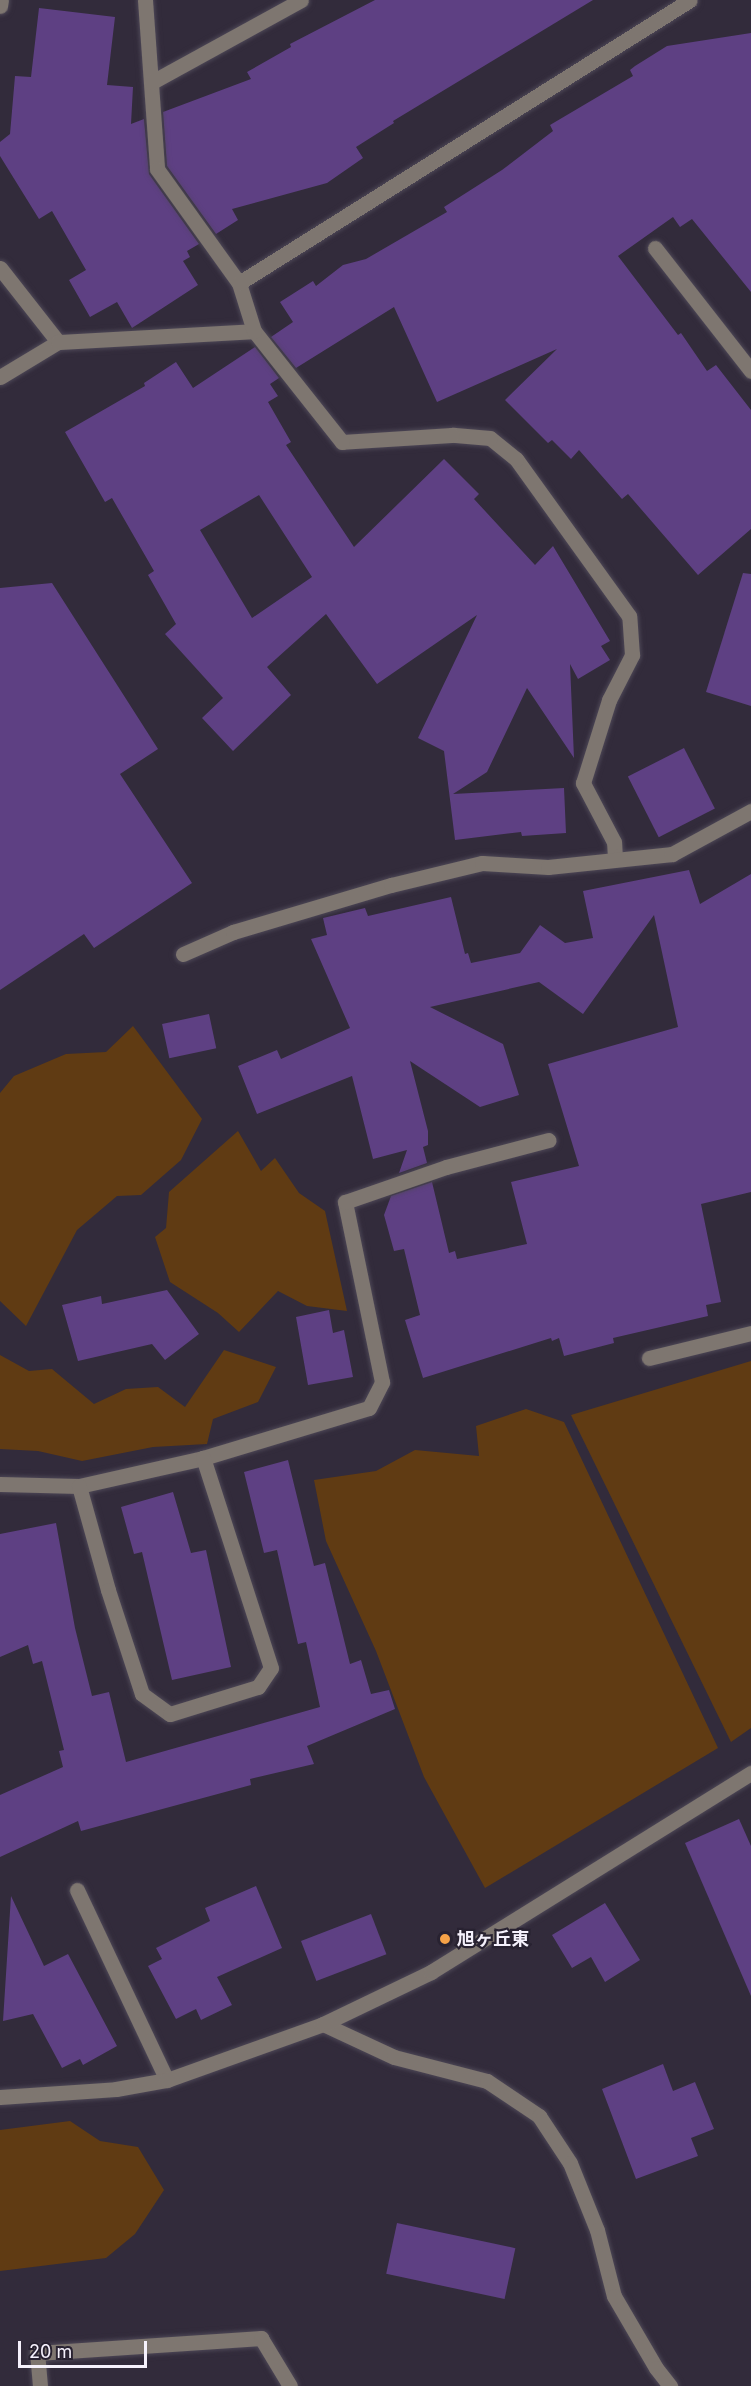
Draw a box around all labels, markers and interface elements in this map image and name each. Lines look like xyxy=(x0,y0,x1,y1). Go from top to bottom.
place label: 旭ヶ丘東 xyxy=(457,1928,529,1950)
marker: 旭ヶ丘東 xyxy=(438,1932,452,1946)
scale bar xyxy=(21,2329,150,2367)
text: 20 m xyxy=(29,2341,72,2362)

